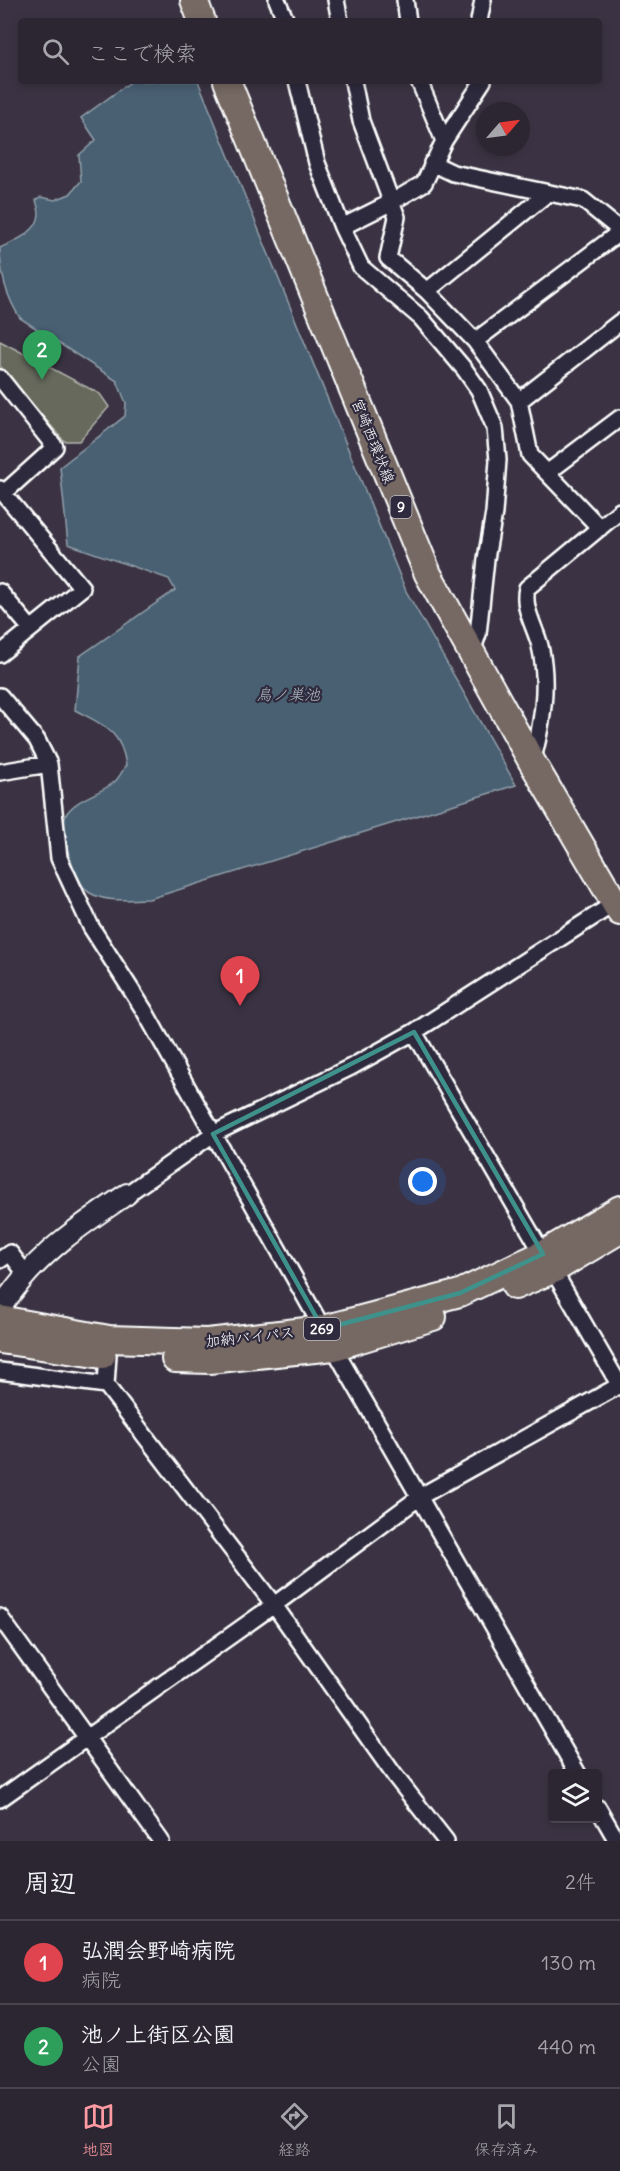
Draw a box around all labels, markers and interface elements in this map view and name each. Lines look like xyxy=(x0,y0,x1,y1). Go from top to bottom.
search box xyxy=(18,18,602,84)
icon: search xyxy=(39,35,72,68)
text: ここで検索 xyxy=(87,39,197,67)
north arrow xyxy=(476,102,530,156)
pin: 2 xyxy=(22,330,62,380)
street label: 宮崎西環状線 xyxy=(348,396,399,486)
road number: 9 xyxy=(390,496,412,518)
water label: 鳥ノ巣池 xyxy=(256,684,321,704)
pin: 1 xyxy=(220,956,260,1006)
your location xyxy=(408,1167,437,1196)
road number: 269 xyxy=(304,1318,340,1340)
street label: 加納バイパス xyxy=(204,1322,296,1351)
map controls xyxy=(548,1769,602,1823)
button: layers xyxy=(548,1769,602,1823)
text: 周辺 xyxy=(24,1866,76,1899)
text: 2件 xyxy=(565,1869,596,1894)
text: 弘潤会野崎病院 xyxy=(81,1936,235,1964)
text: 1 xyxy=(40,1950,47,1975)
text: 130 m xyxy=(541,1950,596,1975)
text: 病院 xyxy=(81,1967,121,1992)
text: 池ノ上街区公園 xyxy=(81,2020,235,2048)
text: 2 xyxy=(38,2034,49,2059)
text: 440 m xyxy=(537,2034,596,2059)
text: 公園 xyxy=(81,2051,121,2076)
tab: 地図 xyxy=(82,2100,115,2160)
tab: 経路 xyxy=(278,2100,311,2160)
tab: 保存済み xyxy=(474,2100,538,2160)

